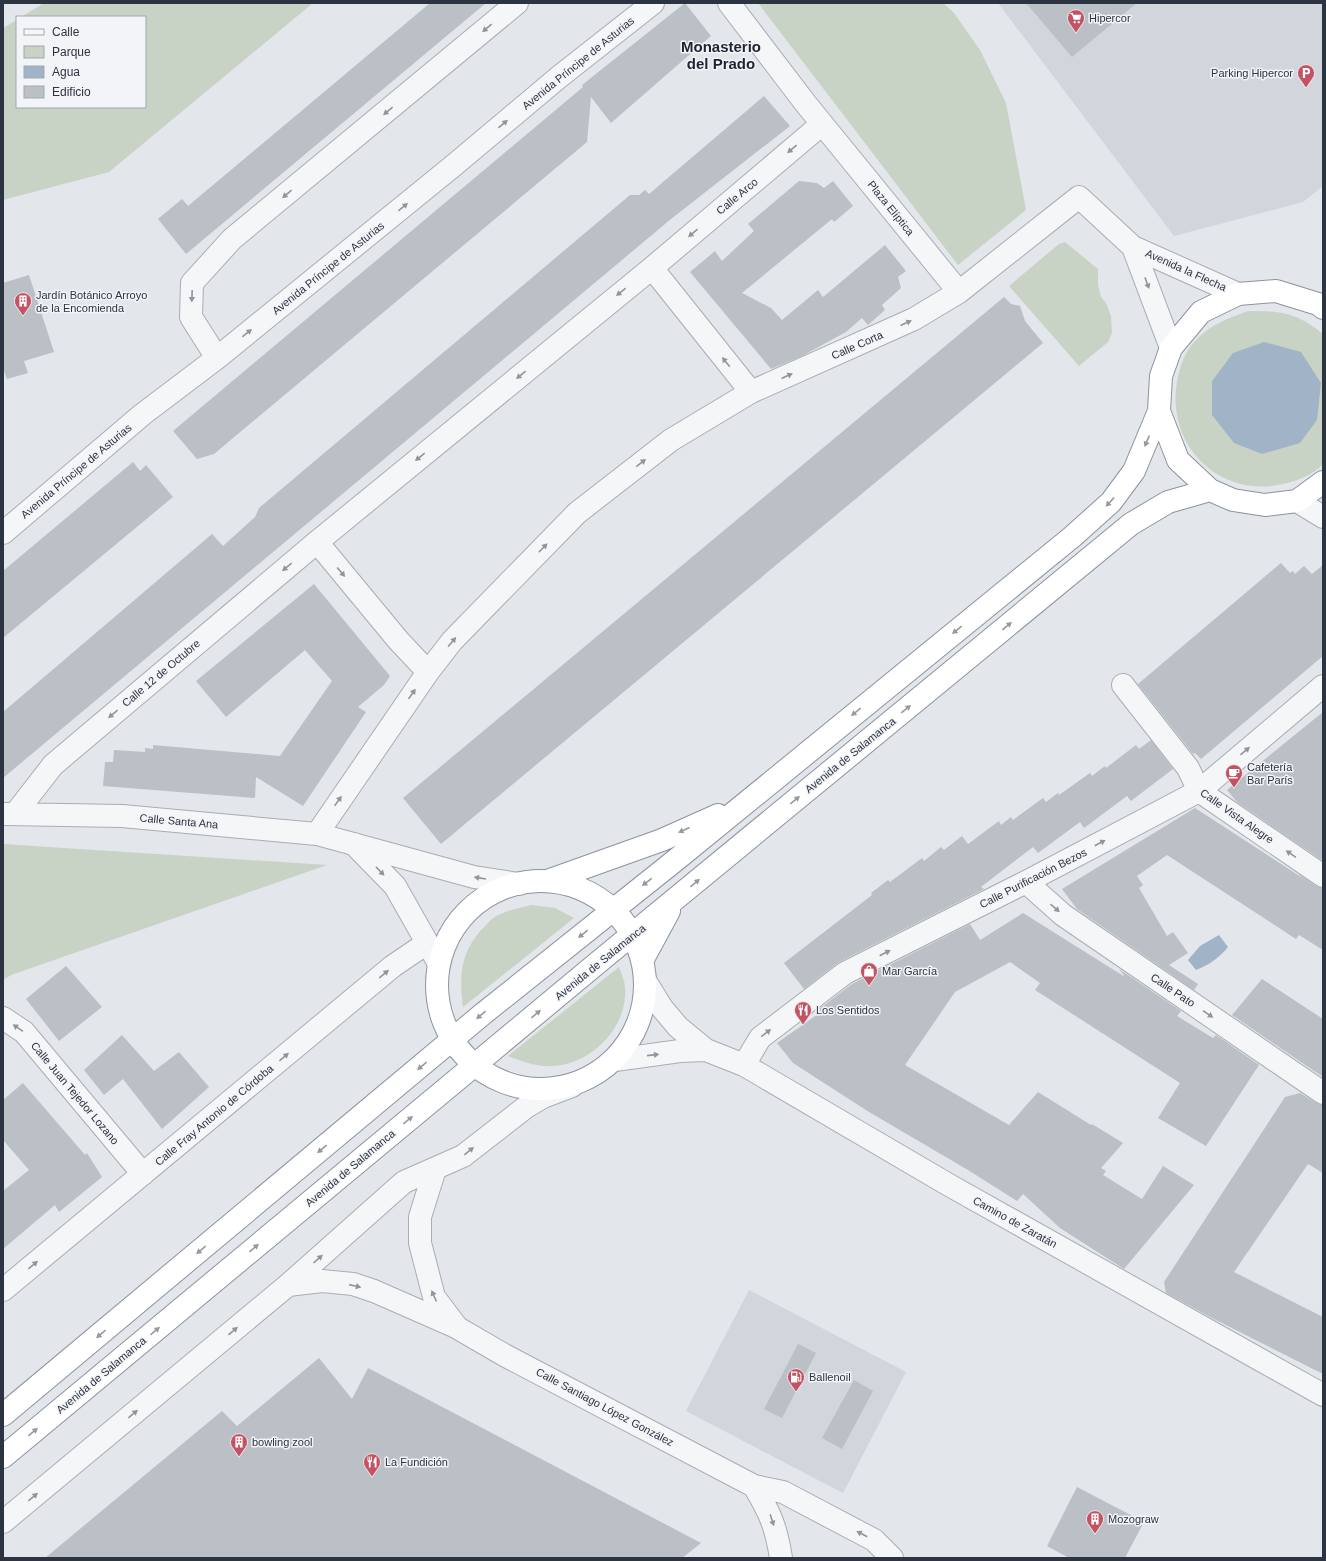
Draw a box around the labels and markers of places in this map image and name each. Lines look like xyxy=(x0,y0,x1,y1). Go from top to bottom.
supermarket icon: Hipercor xyxy=(1066,8,1086,33)
place label: Hipercor xyxy=(1089,12,1131,24)
parking icon: Parking Hipercor xyxy=(1296,63,1316,88)
place label: Parking Hipercor xyxy=(1211,67,1293,79)
place label: Jardín Botánico Arroyo de la Encomienda xyxy=(36,289,147,314)
building icon: Jardín Botánico Arroyo de la Encomienda xyxy=(13,291,33,316)
place label: Cafetería Bar París xyxy=(1247,761,1293,786)
cafe icon: Cafetería Bar París xyxy=(1224,763,1244,788)
shop icon: Mar García xyxy=(859,961,879,986)
place label: Mar García xyxy=(882,965,938,977)
restaurant icon: Los Sentidos xyxy=(793,1000,813,1025)
place label: Los Sentidos xyxy=(816,1004,880,1016)
fuel station icon: Ballenoil xyxy=(786,1367,806,1392)
place label: Ballenoil xyxy=(809,1371,851,1383)
building icon: bowling zool xyxy=(229,1432,249,1457)
place label: bowling zool xyxy=(252,1436,313,1448)
restaurant icon: La Fundición xyxy=(362,1452,382,1477)
place label: La Fundición xyxy=(385,1456,448,1468)
building icon: Mozograw xyxy=(1085,1509,1105,1534)
place label: Mozograw xyxy=(1108,1513,1159,1525)

